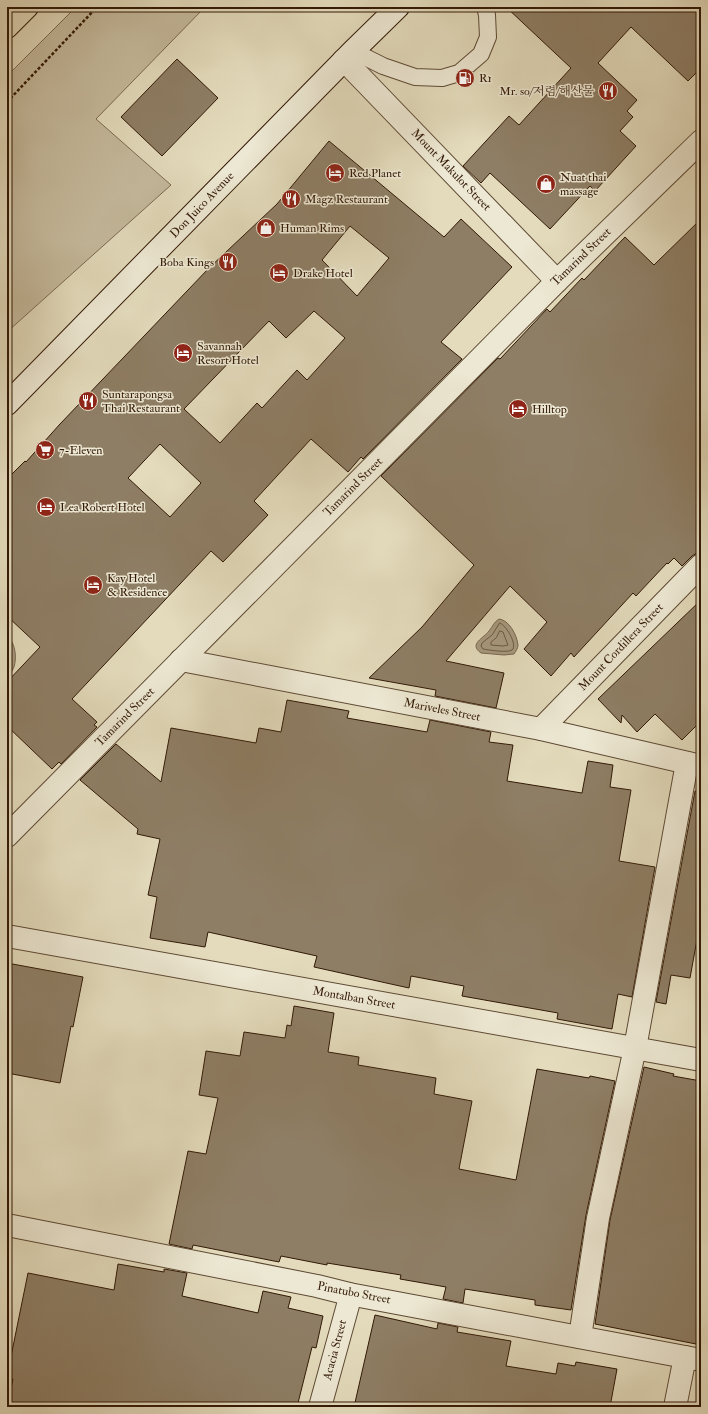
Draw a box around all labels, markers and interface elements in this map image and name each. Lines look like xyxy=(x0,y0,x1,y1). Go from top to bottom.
fuel station icon: R1 xyxy=(454,67,476,89)
place label: R1 xyxy=(479,71,492,86)
restaurant icon: Mr. so/저렴/해산물 xyxy=(597,80,619,102)
place label: Mr. so/저렴/해산물 xyxy=(499,84,594,99)
street label: Mount Makulot Street xyxy=(408,126,494,214)
hotel icon: Red Planet xyxy=(324,162,346,184)
place label: Red Planet xyxy=(349,166,401,181)
street label: Don Juico Avenue xyxy=(167,169,237,241)
place label: Nuat thai massage xyxy=(560,170,606,199)
shop icon: Nuat thai massage xyxy=(535,173,557,195)
restaurant icon: Magz Restaurant xyxy=(280,188,302,210)
place label: Magz Restaurant xyxy=(305,192,388,207)
shop icon: Human Rims xyxy=(255,217,277,239)
place label: Human Rims xyxy=(280,221,344,236)
street label: Tamarind Street xyxy=(548,224,614,289)
restaurant icon: Boba Kings xyxy=(217,251,239,273)
place label: Boba Kings xyxy=(159,255,214,270)
hotel icon: Drake Hotel xyxy=(268,262,290,284)
place label: Drake Hotel xyxy=(293,266,353,281)
place label: Savannah Resort Hotel xyxy=(197,339,259,368)
hotel icon: Savannah Resort Hotel xyxy=(172,342,194,364)
place label: Suntarapongsa Thai Restaurant xyxy=(102,387,180,416)
restaurant icon: Suntarapongsa Thai Restaurant xyxy=(77,390,99,412)
hotel icon: Hilltop xyxy=(507,398,529,420)
place label: Hilltop xyxy=(532,402,567,417)
supermarket icon: 7-Eleven xyxy=(34,439,56,461)
place label: 7-Eleven xyxy=(59,443,103,458)
street label: Tamarind Street xyxy=(320,454,386,520)
hotel icon: Lea Robert Hotel xyxy=(35,496,57,518)
place label: Lea Robert Hotel xyxy=(60,500,145,515)
place label: Kay Hotel & Residence xyxy=(107,571,167,600)
hotel icon: Kay Hotel & Residence xyxy=(82,574,104,596)
street label: Mount Cordillera Street xyxy=(575,600,667,694)
street label: Tamarind Street xyxy=(92,684,158,750)
street label: Mariveles Street xyxy=(402,695,482,725)
street label: Montalban Street xyxy=(312,983,397,1013)
street label: Pinatubo Street xyxy=(316,1279,392,1307)
street label: Acacia Street xyxy=(319,1318,350,1383)

